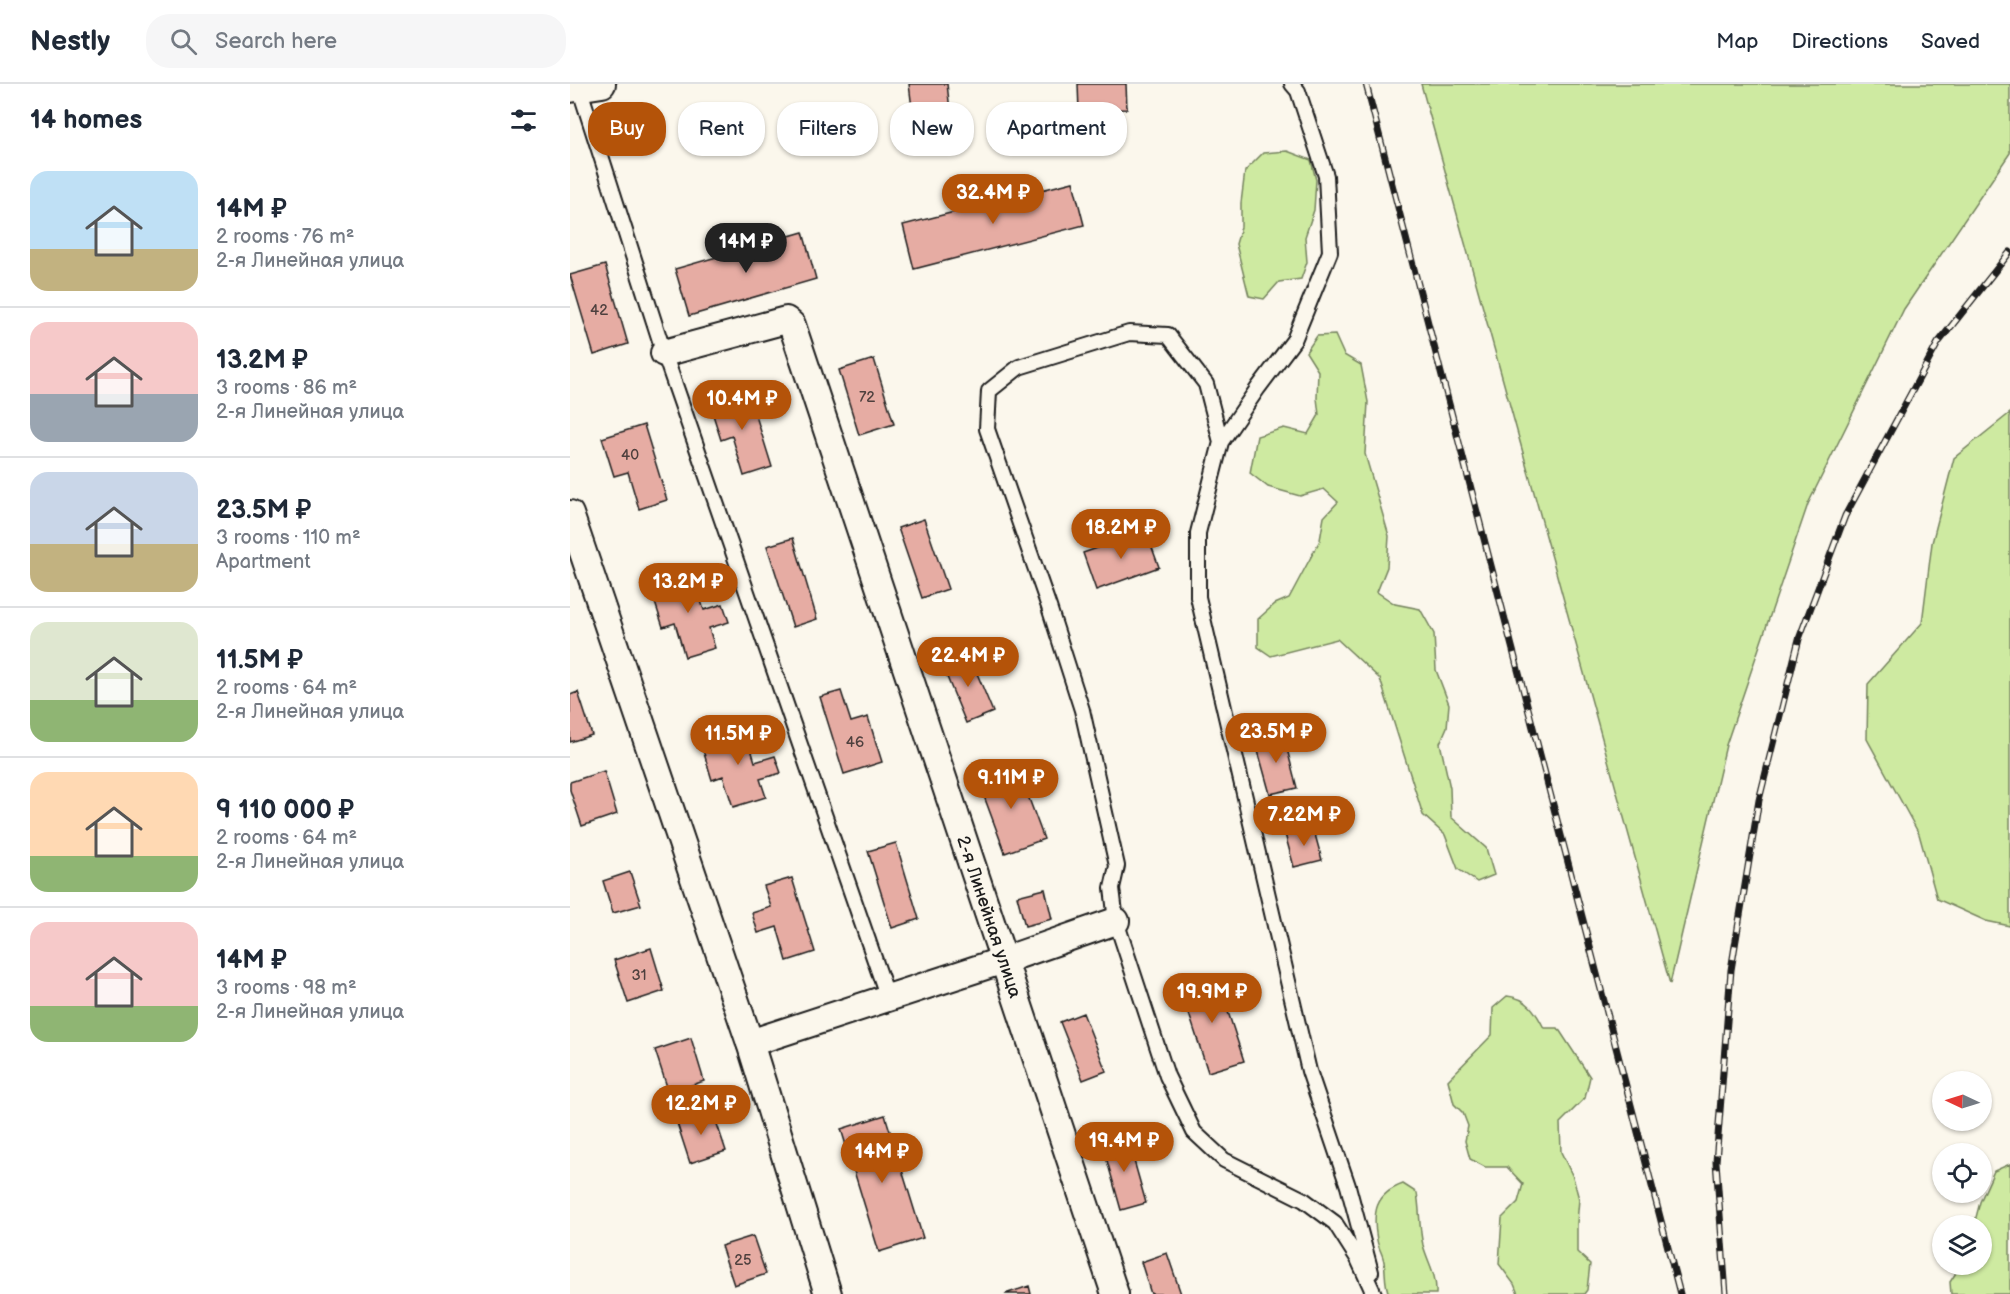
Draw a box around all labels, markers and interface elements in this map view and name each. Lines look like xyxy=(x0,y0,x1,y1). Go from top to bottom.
search box xyxy=(146,14,566,68)
text: Nestly xyxy=(30,25,110,58)
icon: search xyxy=(167,25,200,58)
text: Search here xyxy=(215,28,337,55)
text: Map xyxy=(1716,29,1759,54)
text: Directions xyxy=(1792,29,1888,54)
text: Saved xyxy=(1921,29,1980,54)
chip: Buy xyxy=(588,102,666,156)
chip: Rent xyxy=(678,102,765,156)
chip: Filters xyxy=(777,102,878,156)
chip: New xyxy=(890,102,974,156)
chip: Apartment xyxy=(986,102,1127,156)
icon: filters xyxy=(507,104,540,137)
text: 14 homes xyxy=(30,105,142,136)
pin: 32.4M ₽ xyxy=(938,174,1048,225)
text: 32.4M ₽ xyxy=(956,181,1030,205)
text: 14M ₽ xyxy=(216,194,287,225)
icon: home xyxy=(78,195,150,267)
pin: 14M ₽ xyxy=(704,223,788,274)
text: 2 rooms · 76 m² xyxy=(216,225,354,249)
text: 14M ₽ xyxy=(719,230,773,254)
text: 2-я Линейная улица xyxy=(216,249,404,273)
house number: 42 xyxy=(590,301,608,320)
text: 13.2M ₽ xyxy=(216,345,308,376)
icon: home xyxy=(78,346,150,418)
text: 3 rooms · 86 m² xyxy=(216,376,357,400)
pin: 10.4M ₽ xyxy=(687,380,797,431)
text: 10.4M ₽ xyxy=(706,387,778,411)
house number: 72 xyxy=(859,388,875,407)
text: 2-я Линейная улица xyxy=(216,400,404,424)
house number: 40 xyxy=(621,446,639,465)
text: 23.5M ₽ xyxy=(216,495,311,526)
icon: home xyxy=(78,496,150,568)
pin: 18.2M ₽ xyxy=(1066,509,1176,560)
text: 18.2M ₽ xyxy=(1085,516,1157,540)
text: 3 rooms · 110 m² xyxy=(216,526,361,550)
text: Apartment xyxy=(216,550,311,574)
pin: 13.2M ₽ xyxy=(633,563,743,614)
text: 13.2M ₽ xyxy=(653,570,723,594)
pin: 22.4M ₽ xyxy=(913,637,1023,688)
text: 22.4M ₽ xyxy=(931,644,1005,668)
text: 11.5M ₽ xyxy=(216,645,303,676)
icon: home xyxy=(78,646,150,718)
text: 2 rooms · 64 m² xyxy=(216,676,357,700)
text: 2-я Линейная улица xyxy=(216,700,404,724)
pin: 23.5M ₽ xyxy=(1221,713,1331,764)
pin: 11.5M ₽ xyxy=(683,715,793,766)
text: 23.5M ₽ xyxy=(1239,720,1313,744)
text: 11.5M ₽ xyxy=(704,722,772,746)
house number: 46 xyxy=(846,733,864,752)
pin: 9.11M ₽ xyxy=(956,759,1066,810)
text: 9.11M ₽ xyxy=(977,766,1045,790)
text: 9 110 000 ₽ xyxy=(216,795,354,826)
icon: home xyxy=(78,796,150,868)
pin: 7.22M ₽ xyxy=(1249,796,1359,847)
text: 7.22M ₽ xyxy=(1267,803,1341,827)
text: 2 rooms · 64 m² xyxy=(216,826,357,850)
street label: 2-я Линейная улица xyxy=(952,833,1026,1001)
text: 2-я Линейная улица xyxy=(216,850,404,874)
text: 14M ₽ xyxy=(216,945,287,976)
icon: home xyxy=(78,946,150,1018)
house number: 31 xyxy=(631,966,647,985)
pin: 19.9M ₽ xyxy=(1157,973,1267,1024)
text: 3 rooms · 98 m² xyxy=(216,976,357,1000)
text: 19.9M ₽ xyxy=(1177,980,1247,1004)
text: 2-я Линейная улица xyxy=(216,1000,404,1024)
north arrow xyxy=(1932,1071,1992,1131)
map controls xyxy=(1932,1071,1992,1275)
pin: 12.2M ₽ xyxy=(646,1085,756,1136)
text: 12.2M ₽ xyxy=(665,1092,737,1116)
pin: 19.4M ₽ xyxy=(1069,1122,1179,1173)
text: 19.4M ₽ xyxy=(1089,1129,1159,1153)
pin: 14M ₽ xyxy=(840,1133,924,1184)
text: 14M ₽ xyxy=(855,1140,909,1164)
button: locate xyxy=(1932,1143,1992,1203)
button: layers xyxy=(1932,1215,1992,1275)
house number: 25 xyxy=(734,1251,752,1270)

